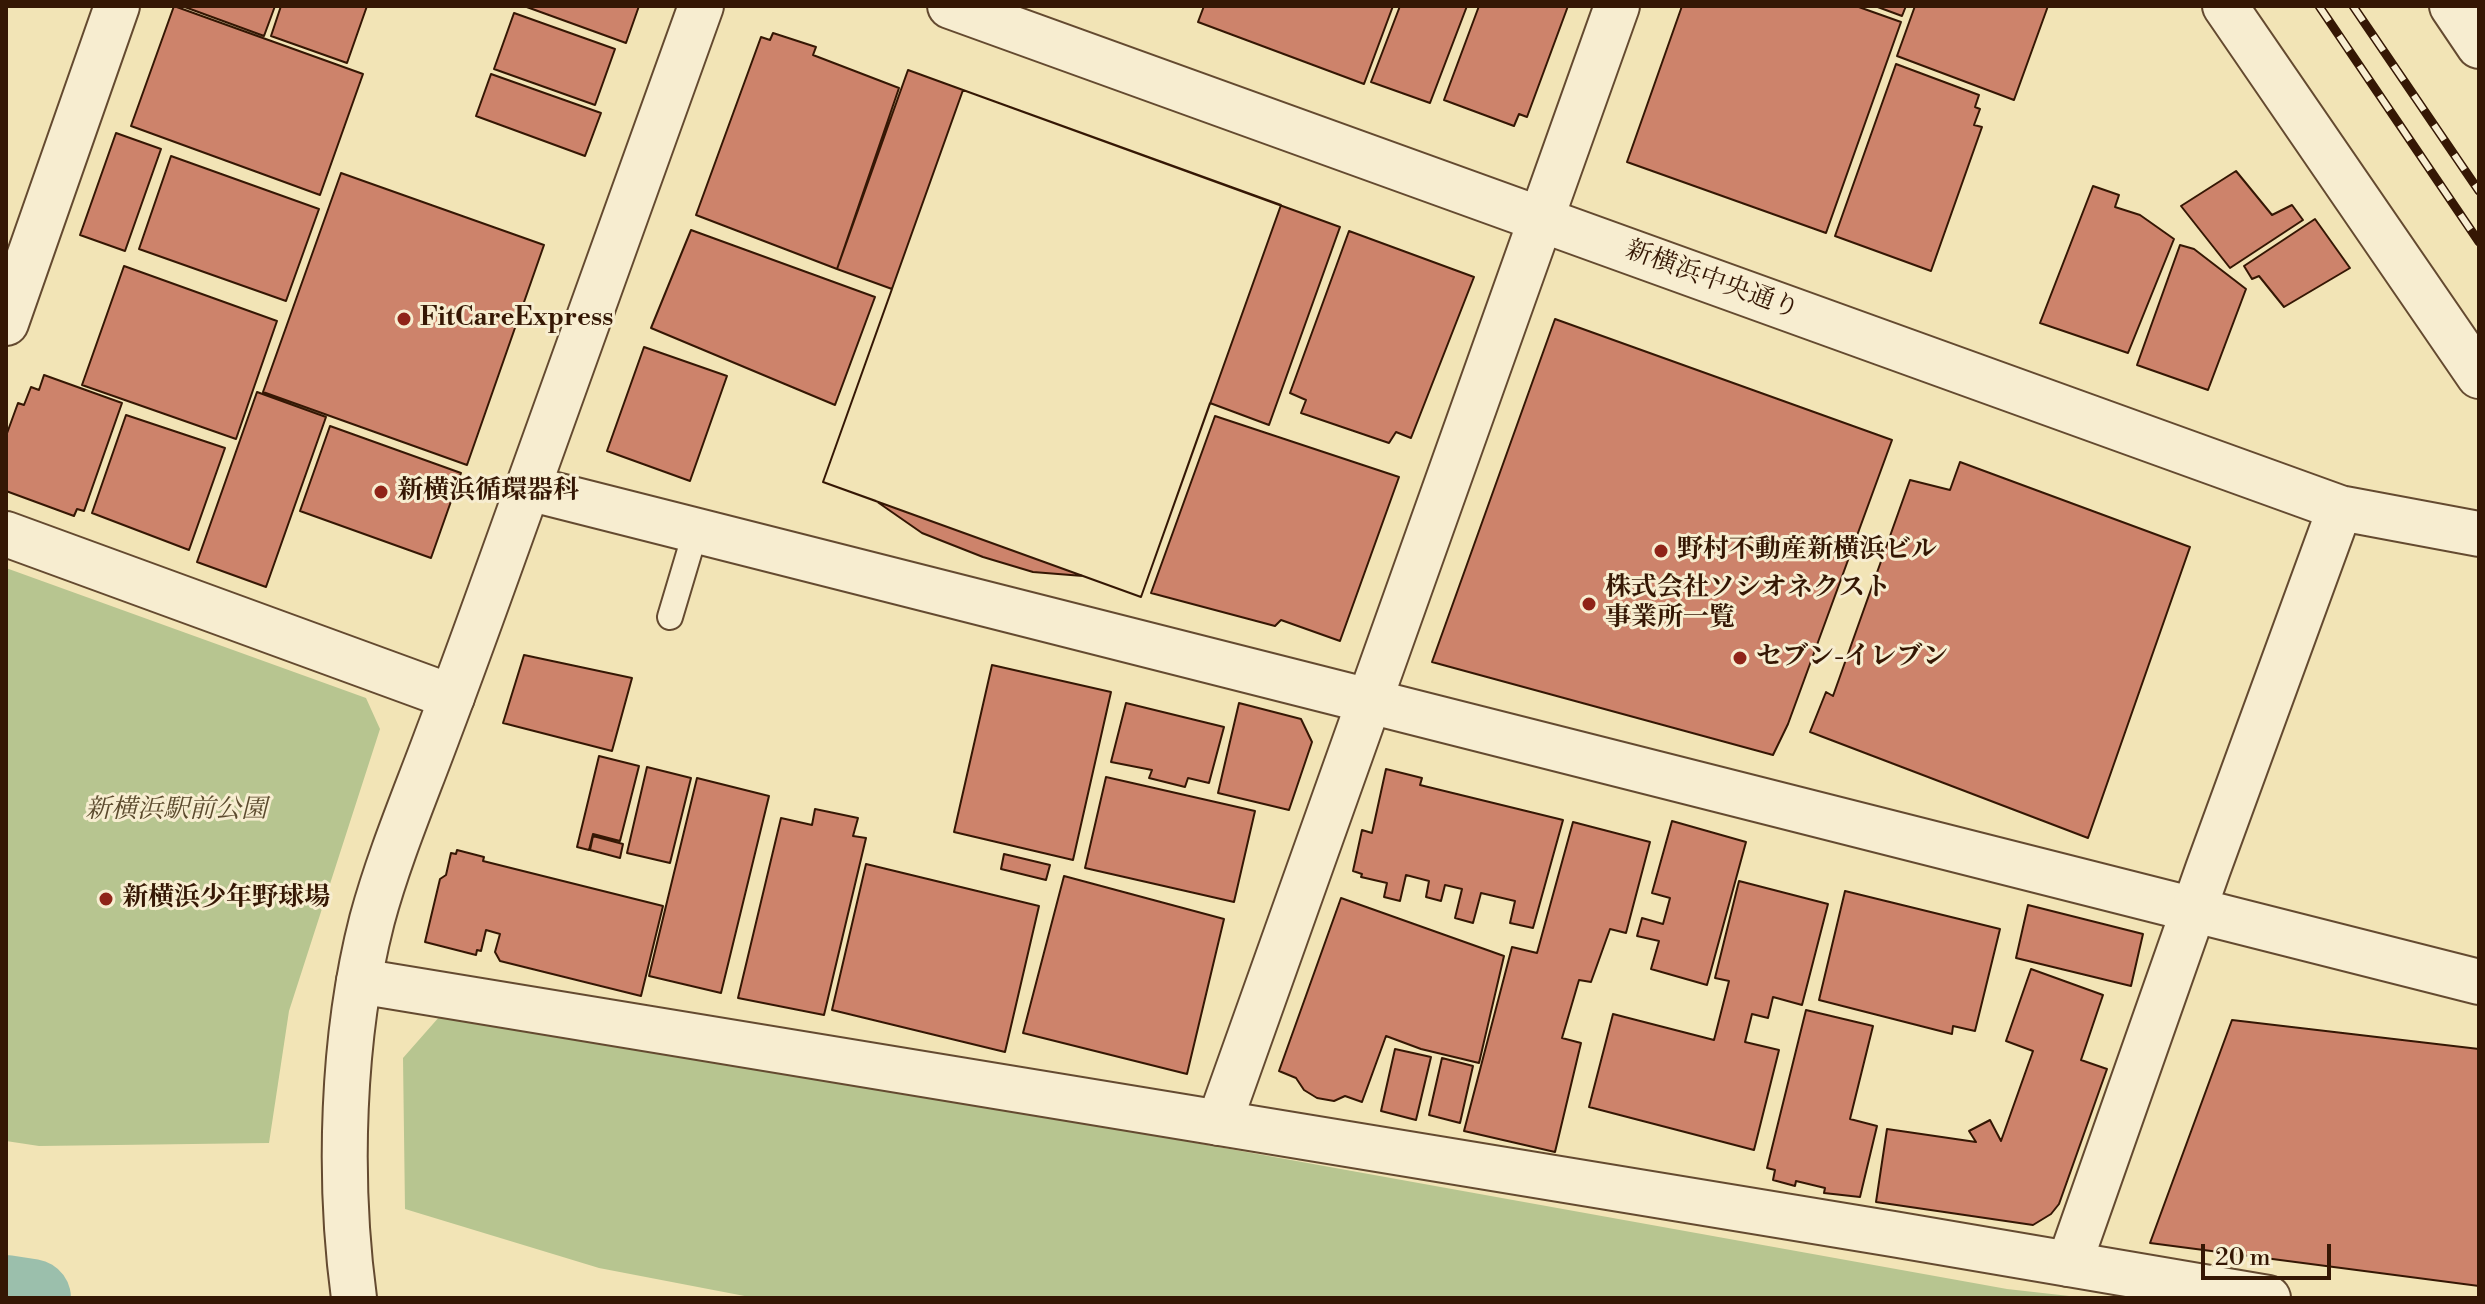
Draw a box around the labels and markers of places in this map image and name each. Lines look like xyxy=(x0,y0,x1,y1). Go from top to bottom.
place label: FitCareExpress xyxy=(420,303,613,335)
marker: FitCareExpress xyxy=(395,310,413,328)
place label: 新横浜循環器科 xyxy=(397,476,579,508)
marker: 新横浜循環器科 xyxy=(372,483,390,501)
place label: 野村不動産新横浜ビル xyxy=(1677,535,1937,567)
marker: 野村不動産新横浜ビル xyxy=(1652,542,1670,560)
place label: 株式会社ソシオネクスト 事業所一覧 xyxy=(1605,573,1891,634)
marker: 株式会社ソシオネクスト 事業所一覧 xyxy=(1580,595,1598,613)
place label: セブン-イレブン xyxy=(1756,642,1948,674)
marker: セブン-イレブン xyxy=(1731,649,1749,667)
place label: 新横浜少年野球場 xyxy=(122,883,330,915)
marker: 新横浜少年野球場 xyxy=(97,890,115,908)

